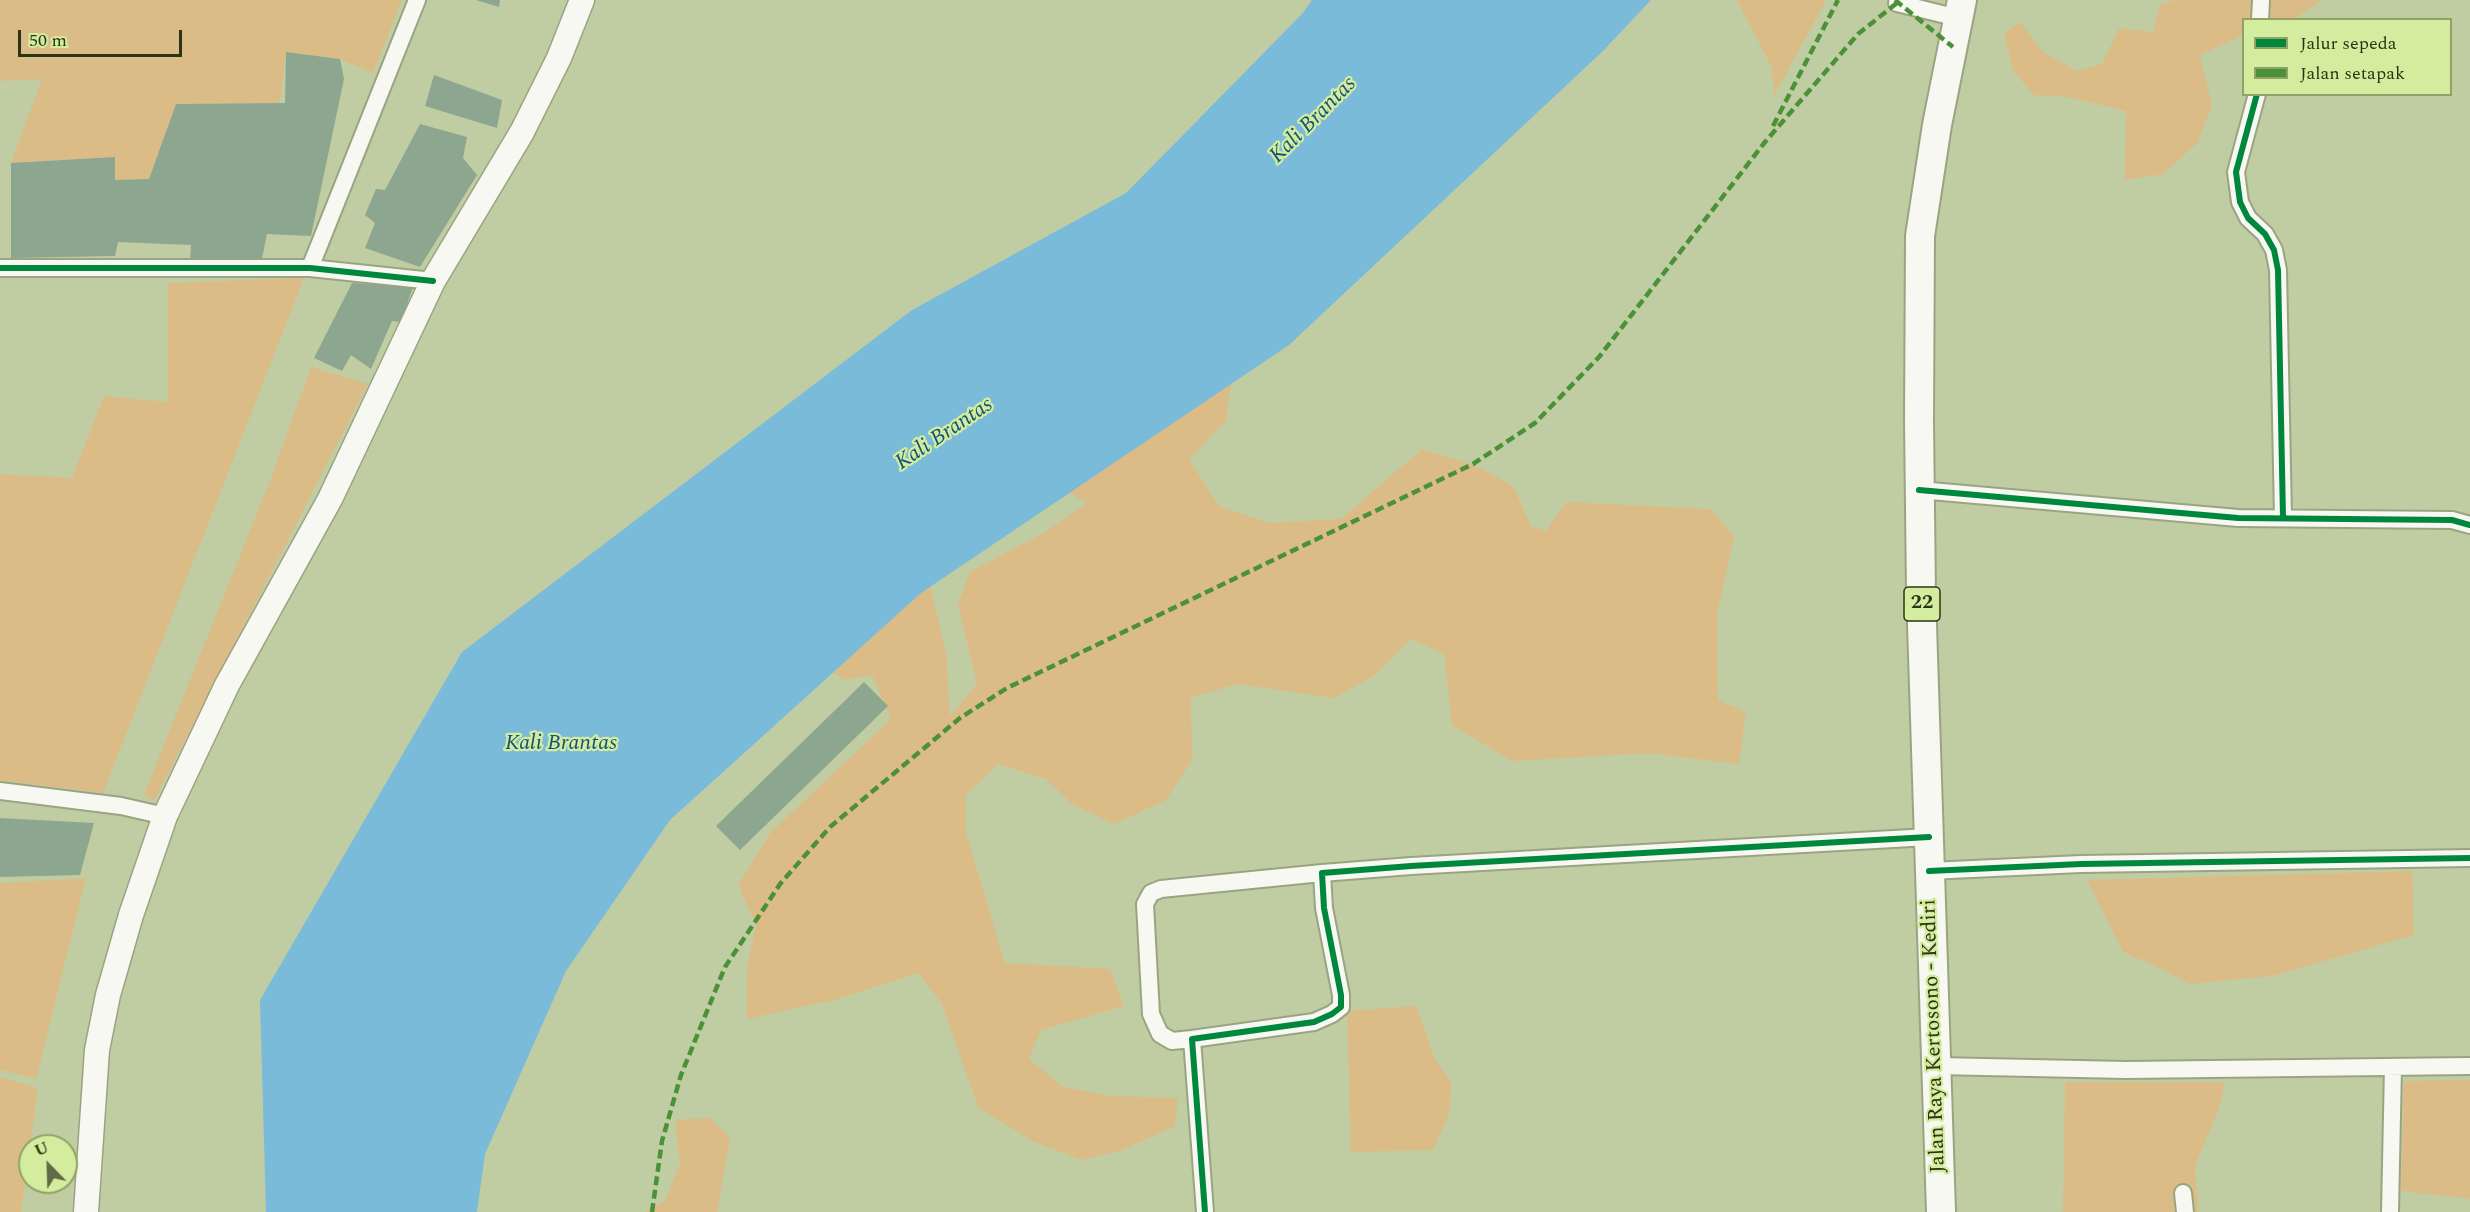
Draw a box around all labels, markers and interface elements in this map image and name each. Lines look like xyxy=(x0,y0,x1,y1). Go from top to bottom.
scale bar xyxy=(21,18,184,56)
legend xyxy=(2242,18,2452,96)
text: 50 m xyxy=(29,27,67,54)
text: Jalur sepeda xyxy=(2300,30,2397,57)
text: Jalan setapak xyxy=(2300,60,2405,87)
water label: Kali Brantas xyxy=(1265,72,1363,170)
water label: Kali Brantas xyxy=(891,393,999,477)
road number: 22 xyxy=(1904,587,1940,621)
water label: Kali Brantas xyxy=(505,732,617,758)
street label: Jalan Raya Kertosono - Kediri xyxy=(1918,899,1952,1173)
north arrow xyxy=(18,1134,78,1194)
text: U xyxy=(31,1136,53,1163)

